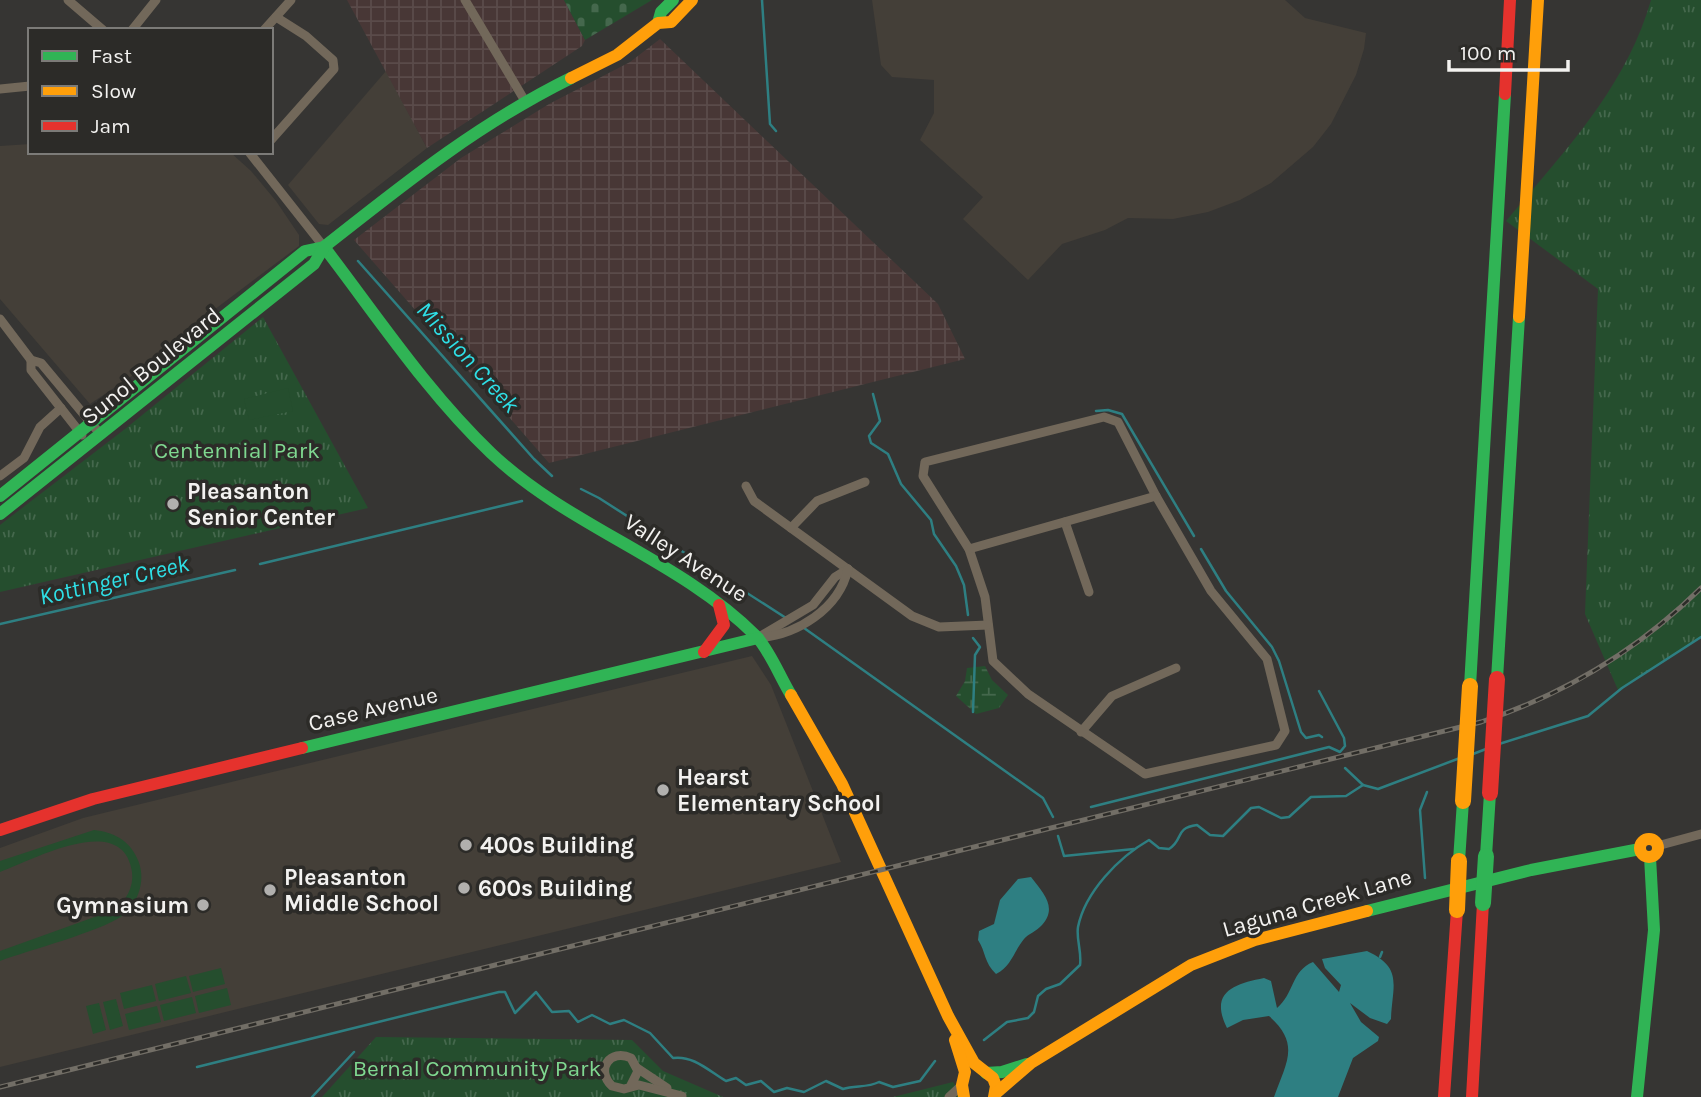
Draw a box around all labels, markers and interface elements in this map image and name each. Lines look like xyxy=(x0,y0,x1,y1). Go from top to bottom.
legend xyxy=(28,28,273,154)
scale bar xyxy=(1449,28,1568,72)
text: 100 m xyxy=(1460,41,1517,65)
text: Fast xyxy=(91,44,132,68)
text: Slow xyxy=(91,79,136,103)
text: Jam xyxy=(91,114,131,138)
water label: Mission Creek xyxy=(411,296,526,419)
street label: Sunol Boulevard xyxy=(76,302,226,430)
park label: Centennial Park xyxy=(154,437,320,464)
place label: Pleasanton Senior Center xyxy=(187,478,335,531)
marker: Pleasanton Senior Center xyxy=(165,496,181,512)
street label: Valley Avenue xyxy=(619,508,753,608)
water label: Kottinger Creek xyxy=(36,549,193,611)
street label: Case Avenue xyxy=(306,681,440,737)
place label: Hearst Elementary School xyxy=(677,764,881,817)
marker: Hearst Elementary School xyxy=(655,782,671,798)
place label: 400s Building xyxy=(480,832,634,859)
marker: 400s Building xyxy=(458,837,474,853)
street label: Laguna Creek Lane xyxy=(1219,863,1415,943)
place label: Pleasanton Middle School xyxy=(284,864,439,917)
place label: 600s Building xyxy=(478,875,632,902)
marker: 600s Building xyxy=(456,880,472,896)
marker: Pleasanton Middle School xyxy=(262,882,278,898)
place label: Gymnasium xyxy=(56,892,189,919)
marker: Gymnasium xyxy=(195,897,211,913)
park label: Bernal Community Park xyxy=(353,1055,601,1082)

